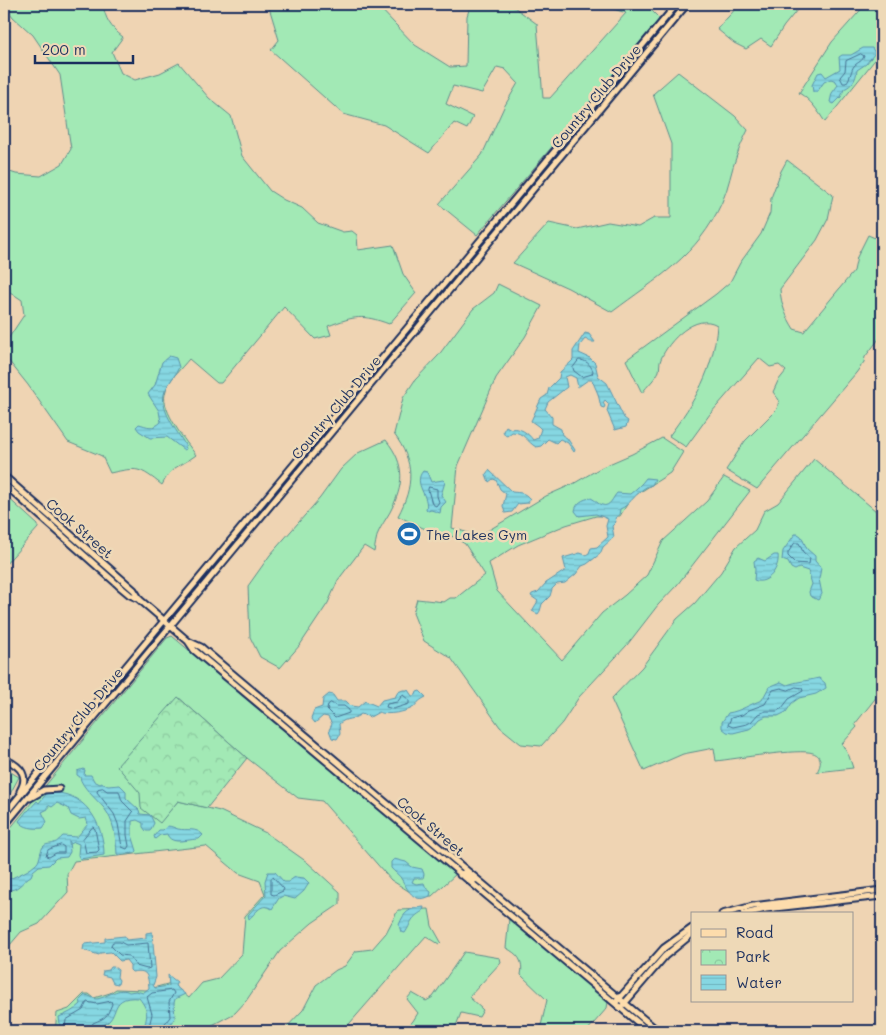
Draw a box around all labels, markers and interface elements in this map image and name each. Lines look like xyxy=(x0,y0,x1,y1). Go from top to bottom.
scale bar xyxy=(35,32,132,64)
text: 200 m xyxy=(42,39,86,59)
street label: Country Club Drive xyxy=(547,40,645,152)
street label: Country Club Drive xyxy=(287,351,385,463)
street label: Cook Street xyxy=(42,494,118,562)
sports icon: The Lakes Gym xyxy=(396,521,422,547)
place label: The Lakes Gym xyxy=(426,525,527,544)
street label: Country Club Drive xyxy=(29,663,127,775)
street label: Cook Street xyxy=(393,792,469,860)
legend xyxy=(691,912,854,1002)
text: Road xyxy=(736,922,773,942)
text: Park xyxy=(736,946,770,966)
text: Water xyxy=(736,972,782,992)

